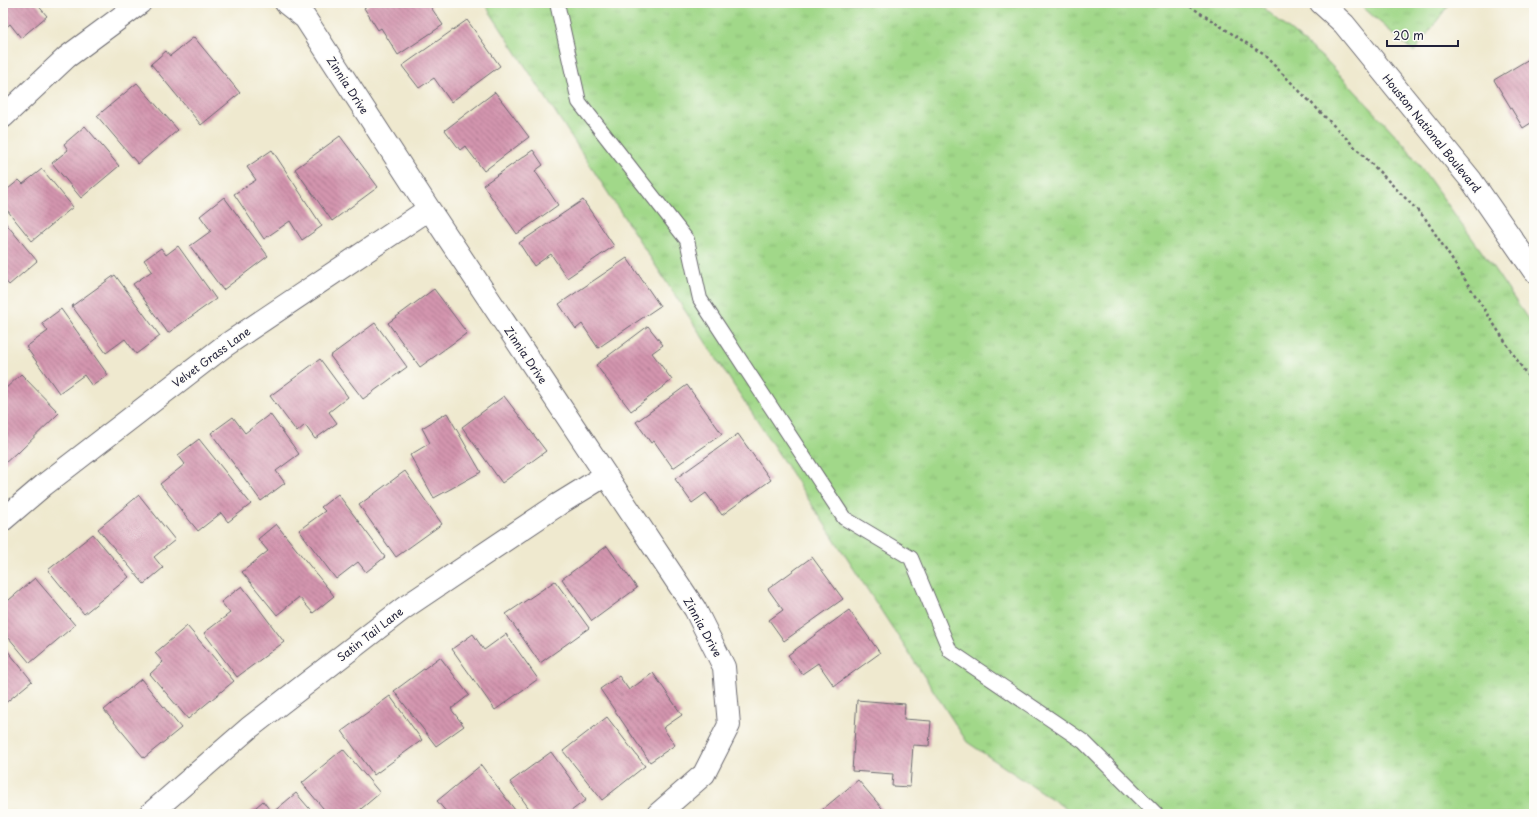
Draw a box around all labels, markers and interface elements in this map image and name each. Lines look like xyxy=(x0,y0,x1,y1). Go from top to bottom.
scale bar xyxy=(1387,22,1458,48)
text: 20 m xyxy=(1393,26,1424,44)
street label: Zinnia Drive xyxy=(323,53,373,117)
street label: Houston National Boulevard xyxy=(1379,70,1485,196)
street label: Velvet Grass Lane xyxy=(168,323,254,391)
street label: Zinnia Drive xyxy=(500,323,552,387)
street label: Zinnia Drive xyxy=(680,594,727,660)
street label: Satin Tail Lane xyxy=(333,603,407,665)

